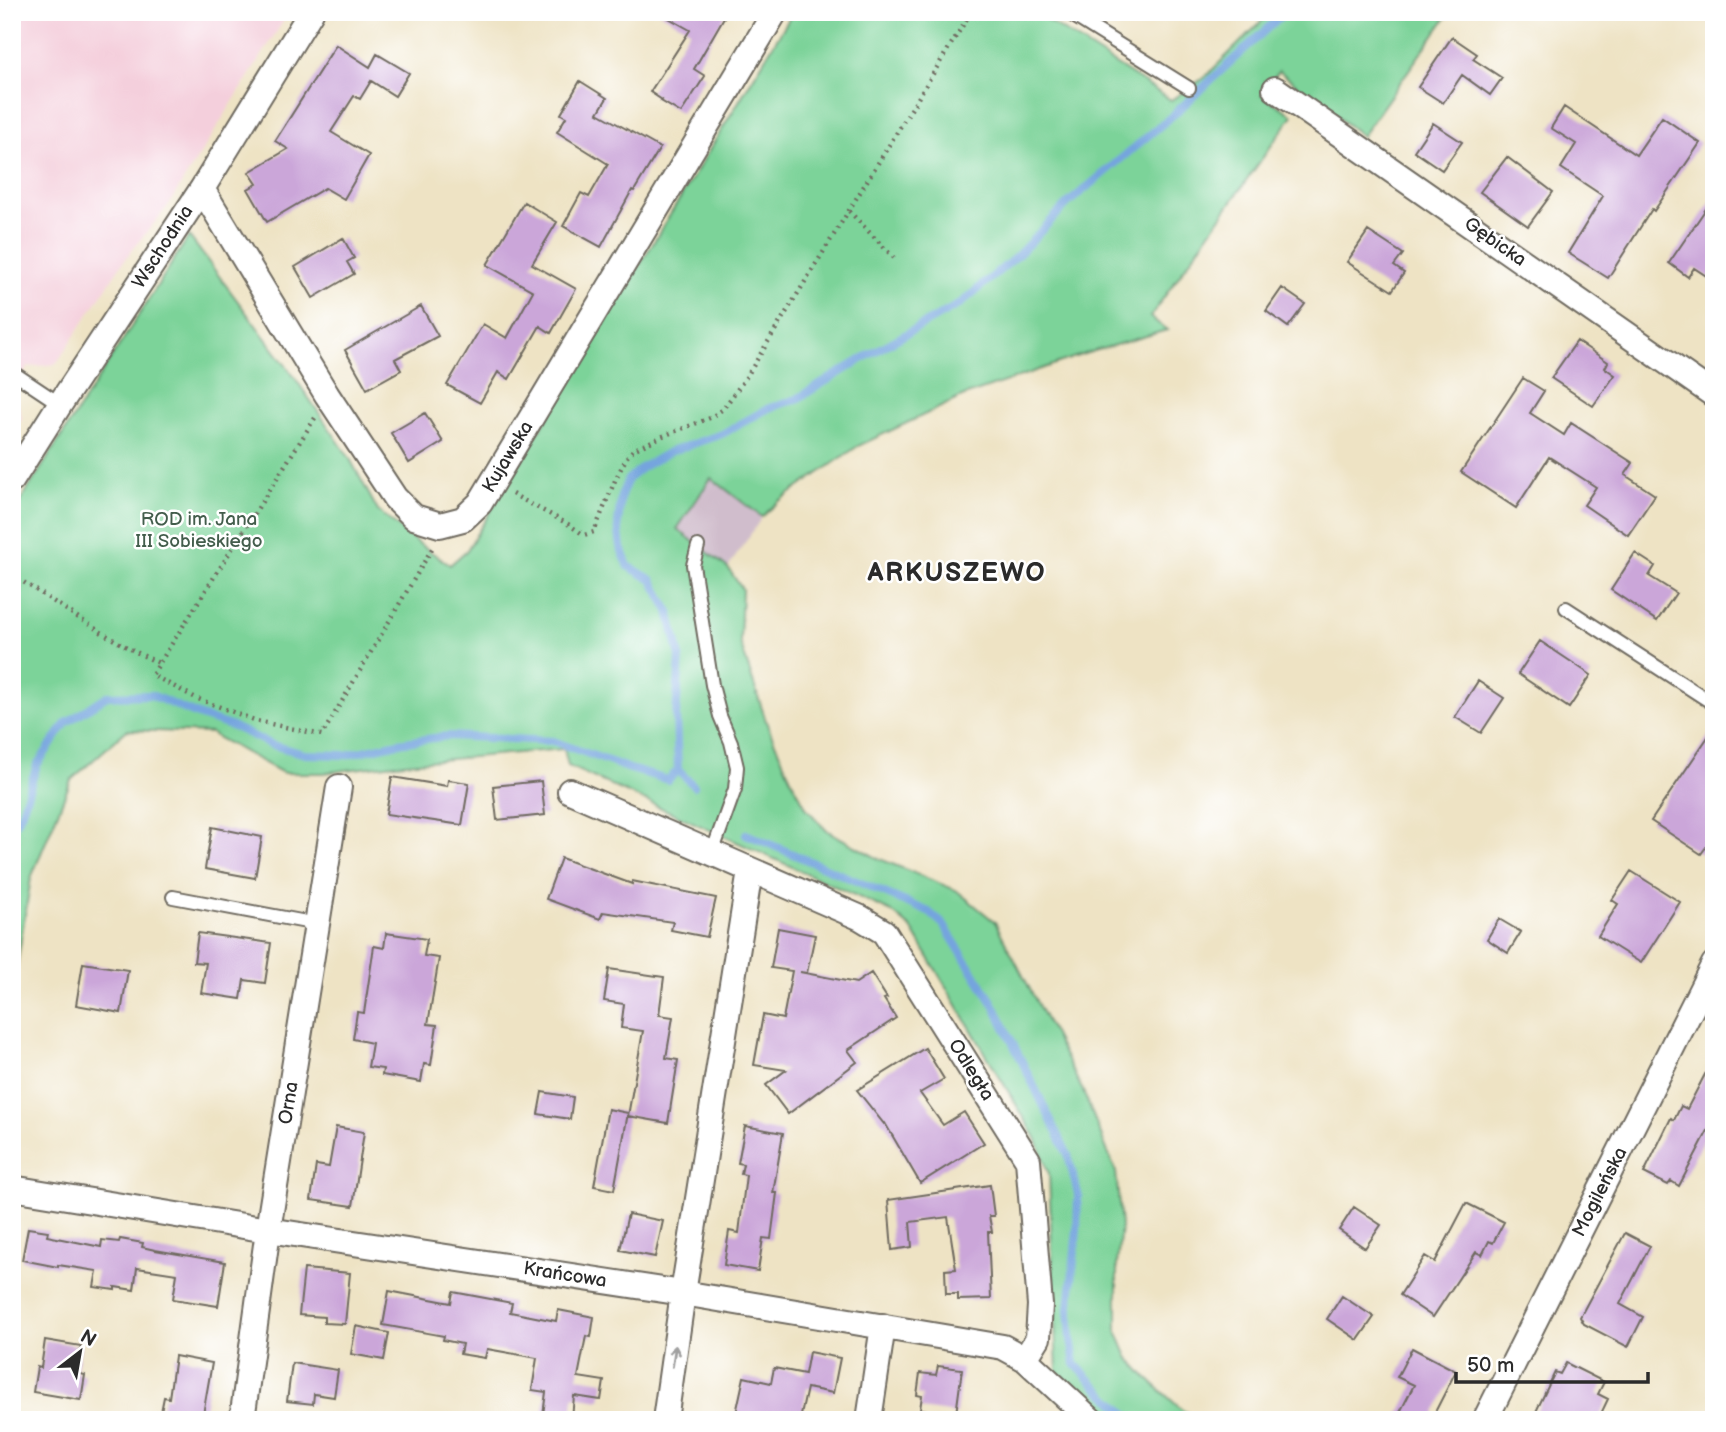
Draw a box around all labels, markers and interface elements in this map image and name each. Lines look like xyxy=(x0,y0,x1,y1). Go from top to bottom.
street label: Wschodnia xyxy=(128,201,198,293)
street label: Gębicka xyxy=(1460,212,1530,272)
street label: Kujawska xyxy=(478,417,538,497)
park label: ROD im. Jana III Sobieskiego xyxy=(135,508,263,553)
district label: ARKUSZEWO xyxy=(866,558,1047,589)
street label: Odległa xyxy=(943,1035,999,1105)
street label: Orna xyxy=(274,1080,304,1126)
street label: Mogileńska xyxy=(1568,1143,1632,1241)
street label: Krańcowa xyxy=(522,1257,608,1293)
north arrow xyxy=(46,1316,116,1386)
text: N xyxy=(76,1325,100,1352)
scale bar xyxy=(1456,1341,1649,1385)
one-way arrow xyxy=(668,1346,681,1368)
text: 50 m xyxy=(1467,1353,1514,1378)

